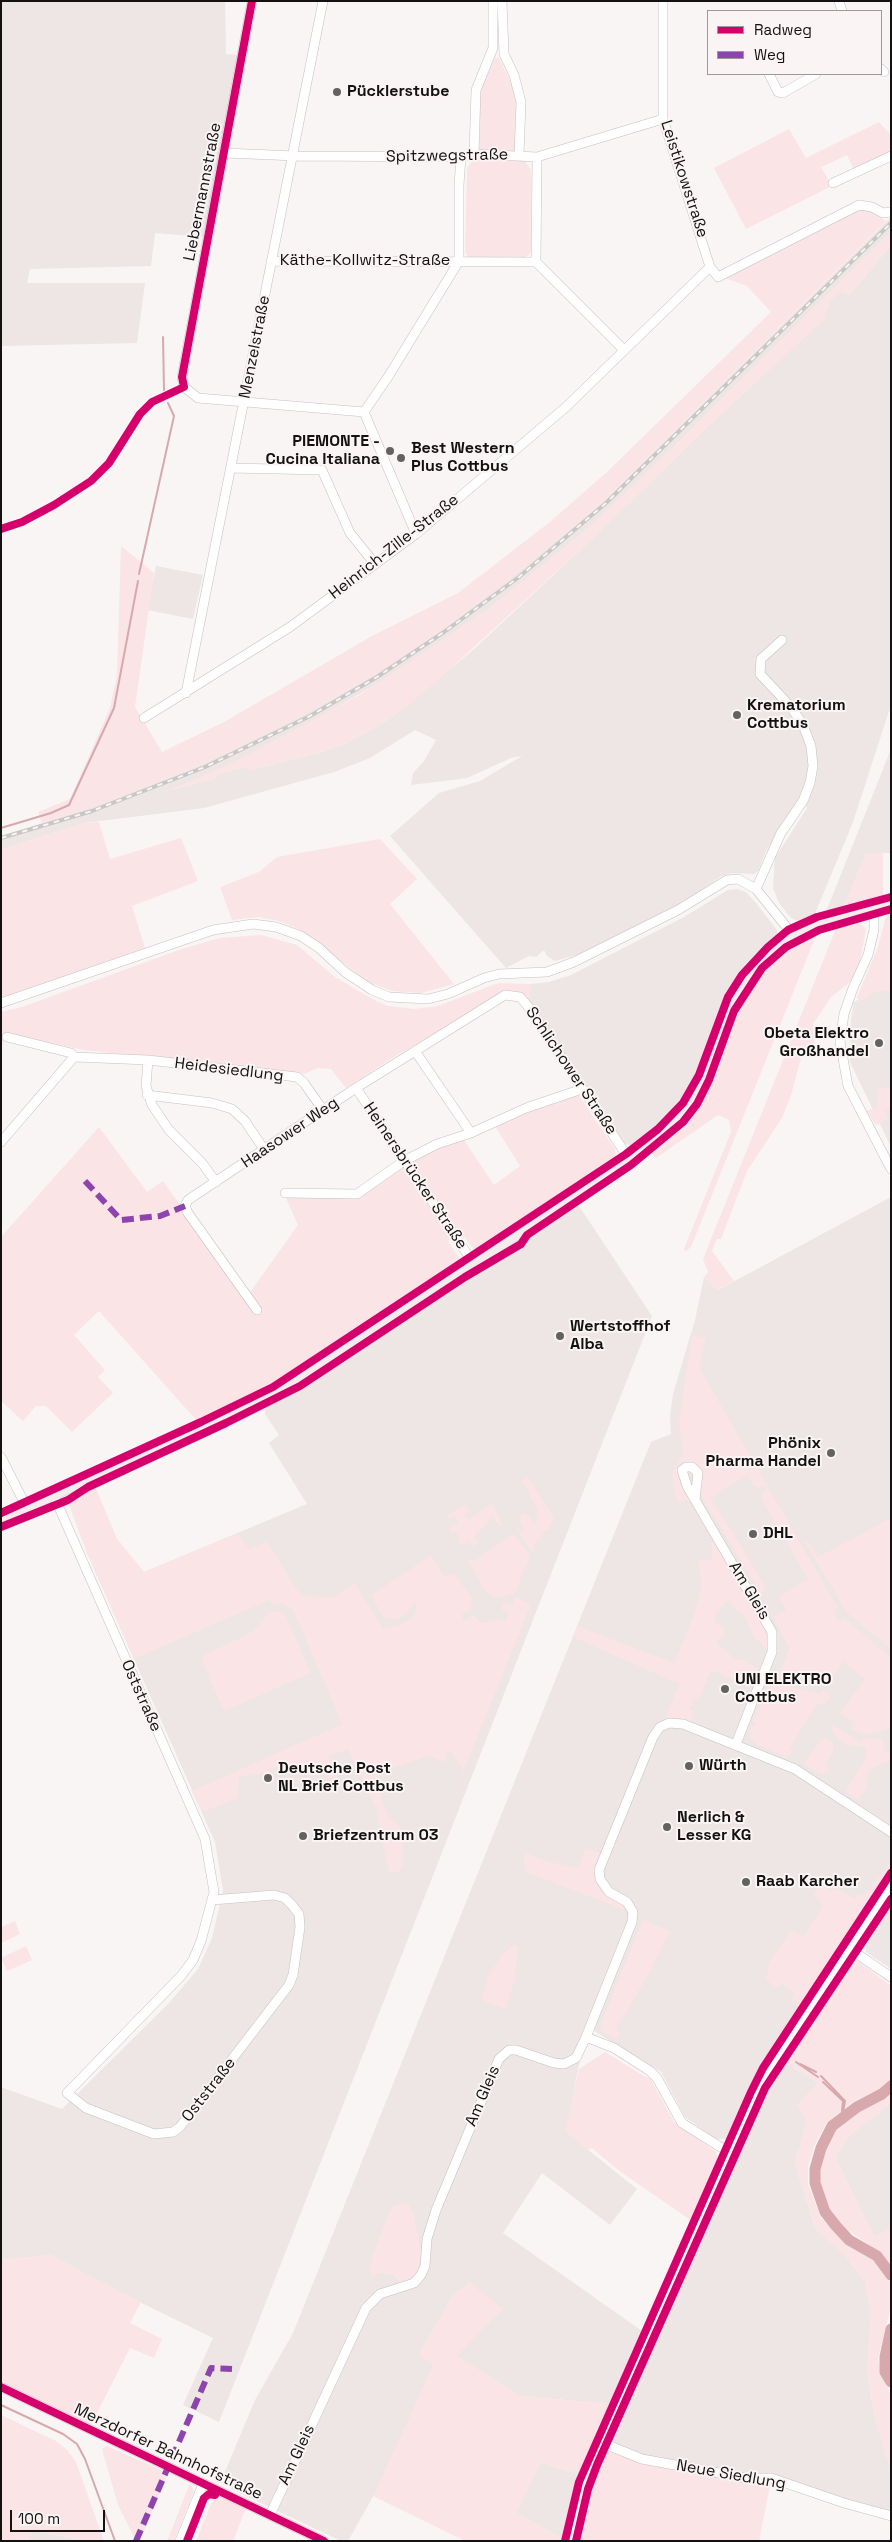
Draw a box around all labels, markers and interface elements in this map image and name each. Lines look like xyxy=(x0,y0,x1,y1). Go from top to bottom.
legend xyxy=(707,10,882,75)
text: Radweg xyxy=(754,20,812,39)
text: Weg xyxy=(754,45,785,64)
place label: Pücklerstube xyxy=(347,82,449,102)
marker: Pücklerstube xyxy=(331,86,343,98)
street label: Leistikowstraße xyxy=(656,118,712,240)
street label: Liebermannstraße xyxy=(180,121,226,263)
street label: Spitzwegstraße xyxy=(386,145,508,167)
street label: Käthe-Kollwitz-Straße xyxy=(280,251,450,271)
street label: Menzelstraße xyxy=(236,294,274,400)
place label: PIEMONTE - Cucina Italiana xyxy=(265,432,380,470)
place label: Best Western Plus Cottbus xyxy=(411,439,515,477)
marker: PIEMONTE - Cucina Italiana xyxy=(384,445,396,457)
marker: Best Western Plus Cottbus xyxy=(395,452,407,464)
street label: Heinrich-Zille-Straße xyxy=(325,490,463,604)
place label: Krematorium Cottbus xyxy=(747,696,846,734)
marker: Krematorium Cottbus xyxy=(731,709,743,721)
street label: Schlichower Straße xyxy=(521,1003,621,1139)
place label: Obeta Elektro Großhandel xyxy=(764,1024,869,1062)
marker: Obeta Elektro Großhandel xyxy=(873,1037,885,1049)
street label: Heidesiedlung xyxy=(173,1054,285,1086)
street label: Haasower Weg xyxy=(238,1094,342,1172)
street label: Heinersbrücker Straße xyxy=(359,1099,471,1253)
place label: Wertstoffhof Alba xyxy=(570,1317,670,1355)
marker: Wertstoffhof Alba xyxy=(554,1330,566,1342)
place label: Phönix Pharma Handel xyxy=(706,1434,821,1472)
marker: Phönix Pharma Handel xyxy=(825,1447,837,1459)
place label: DHL xyxy=(763,1524,793,1544)
marker: DHL xyxy=(747,1528,759,1540)
street label: Am Gleis xyxy=(724,1559,774,1623)
street label: Oststraße xyxy=(117,1657,165,1735)
place label: UNI ELEKTRO Cottbus xyxy=(735,1670,832,1708)
marker: UNI ELEKTRO Cottbus xyxy=(719,1683,731,1695)
place label: Würth xyxy=(699,1756,747,1776)
place label: Deutsche Post NL Brief Cottbus xyxy=(278,1759,404,1797)
marker: Würth xyxy=(683,1760,695,1772)
marker: Deutsche Post NL Brief Cottbus xyxy=(262,1772,274,1784)
place label: Nerlich & Lesser KG xyxy=(677,1808,751,1846)
marker: Nerlich & Lesser KG xyxy=(661,1821,673,1833)
place label: Briefzentrum 03 xyxy=(313,1826,439,1846)
marker: Briefzentrum 03 xyxy=(297,1830,309,1842)
place label: Raab Karcher xyxy=(756,1872,859,1892)
marker: Raab Karcher xyxy=(740,1876,752,1888)
street label: Oststraße xyxy=(178,2054,240,2126)
street label: Am Gleis xyxy=(462,2063,504,2129)
street label: Merzdorfer Bahnhofstraße xyxy=(71,2400,265,2504)
street label: Am Gleis xyxy=(275,2422,319,2488)
street label: Neue Siedlung xyxy=(675,2456,787,2494)
scale bar xyxy=(12,2500,108,2532)
text: 100 m xyxy=(18,2509,60,2528)

